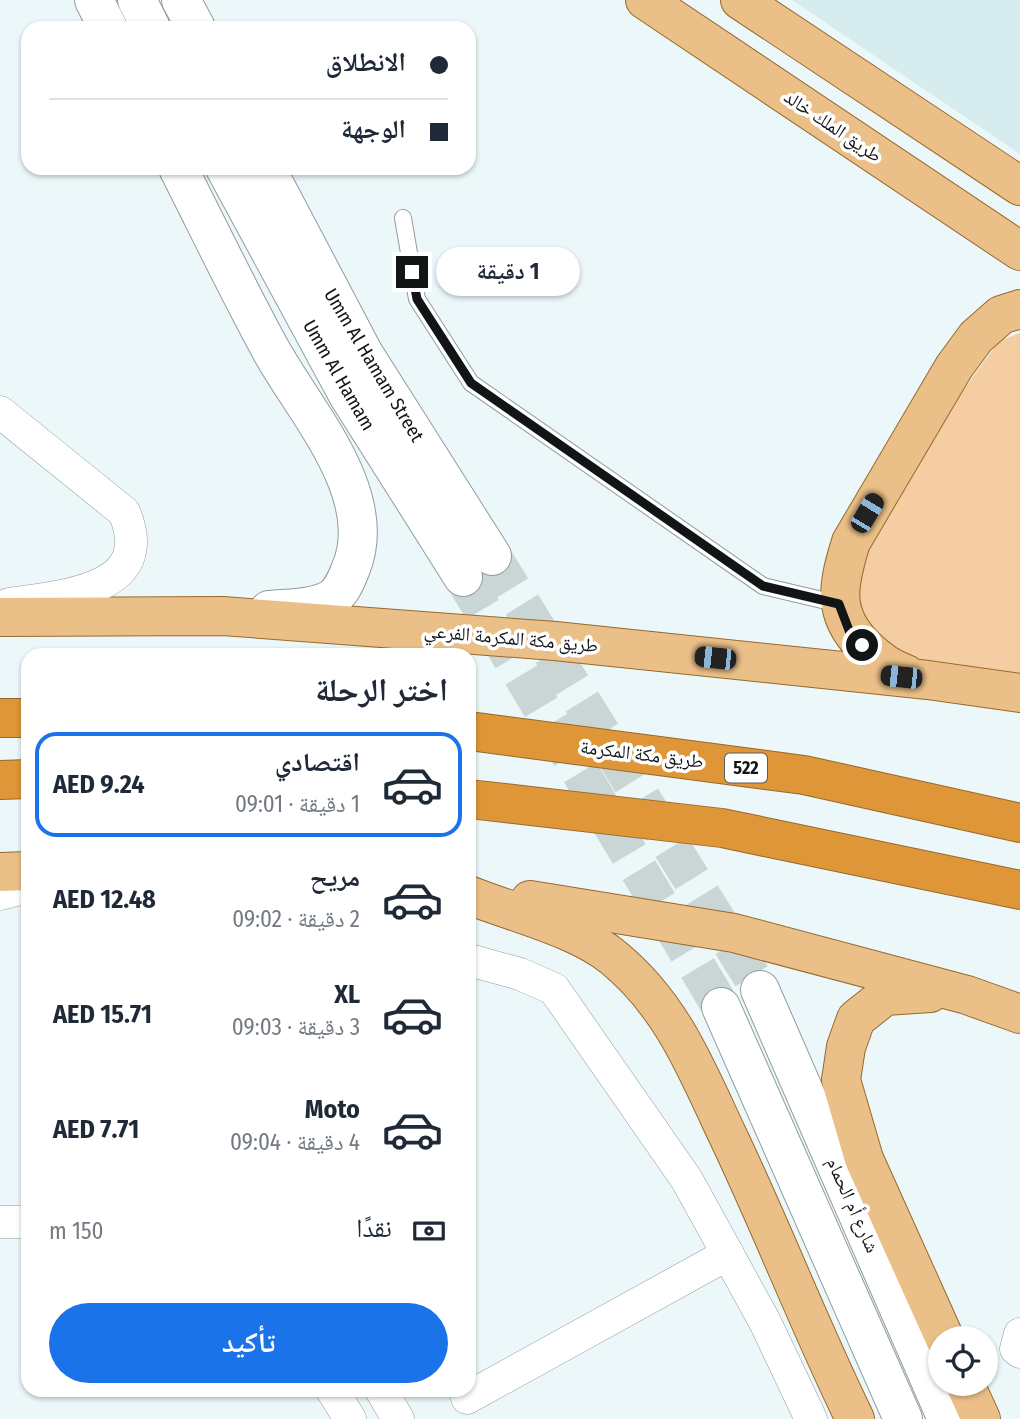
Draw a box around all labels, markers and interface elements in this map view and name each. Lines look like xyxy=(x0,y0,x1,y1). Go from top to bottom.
text: الانطلاق xyxy=(326,47,406,78)
street label: طريق الملك خالد xyxy=(780,85,886,167)
text: الوجهة xyxy=(341,114,406,145)
callout: 1 دقيقة xyxy=(436,247,580,296)
route end xyxy=(396,256,428,288)
text: 1 دقيقة xyxy=(477,257,539,285)
street label: Umm Al Hamam Street xyxy=(319,284,429,446)
street label: Umm Al Hamam xyxy=(298,316,380,434)
car xyxy=(848,490,887,536)
street label: طريق مكة المكرمة الفرعي xyxy=(423,619,599,661)
route start xyxy=(846,629,878,661)
car xyxy=(694,645,737,671)
car xyxy=(880,664,923,690)
text: اختر الرحلة xyxy=(315,671,448,709)
street label: طريق مكة المكرمة xyxy=(579,735,705,773)
text: اقتصادي xyxy=(275,747,360,778)
icon: car xyxy=(381,753,444,816)
road number: 522 xyxy=(725,754,767,782)
text: AED 9.24 xyxy=(53,769,145,800)
text: 1 دقيقة · 09:01 xyxy=(235,790,360,818)
text: مريح xyxy=(310,862,360,893)
icon: car xyxy=(381,868,444,931)
text: AED 12.48 xyxy=(53,884,156,915)
text: 2 دقيقة · 09:02 xyxy=(232,905,360,933)
text: XL xyxy=(334,979,360,1010)
icon: car xyxy=(381,983,444,1046)
text: AED 15.71 xyxy=(53,999,152,1030)
text: 3 دقيقة · 09:03 xyxy=(232,1013,360,1041)
text: Moto xyxy=(305,1094,360,1125)
icon: car xyxy=(381,1098,444,1161)
text: AED 7.71 xyxy=(53,1114,139,1145)
text: 4 دقيقة · 09:04 xyxy=(230,1128,360,1156)
street label: شارع أم الحمام xyxy=(820,1154,884,1257)
icon: cash xyxy=(410,1212,448,1250)
text: نقدًا xyxy=(356,1213,392,1244)
text: 150 m xyxy=(49,1217,104,1245)
button: تأكيد xyxy=(49,1303,448,1383)
map controls xyxy=(928,1326,998,1396)
button: locate xyxy=(928,1326,998,1396)

